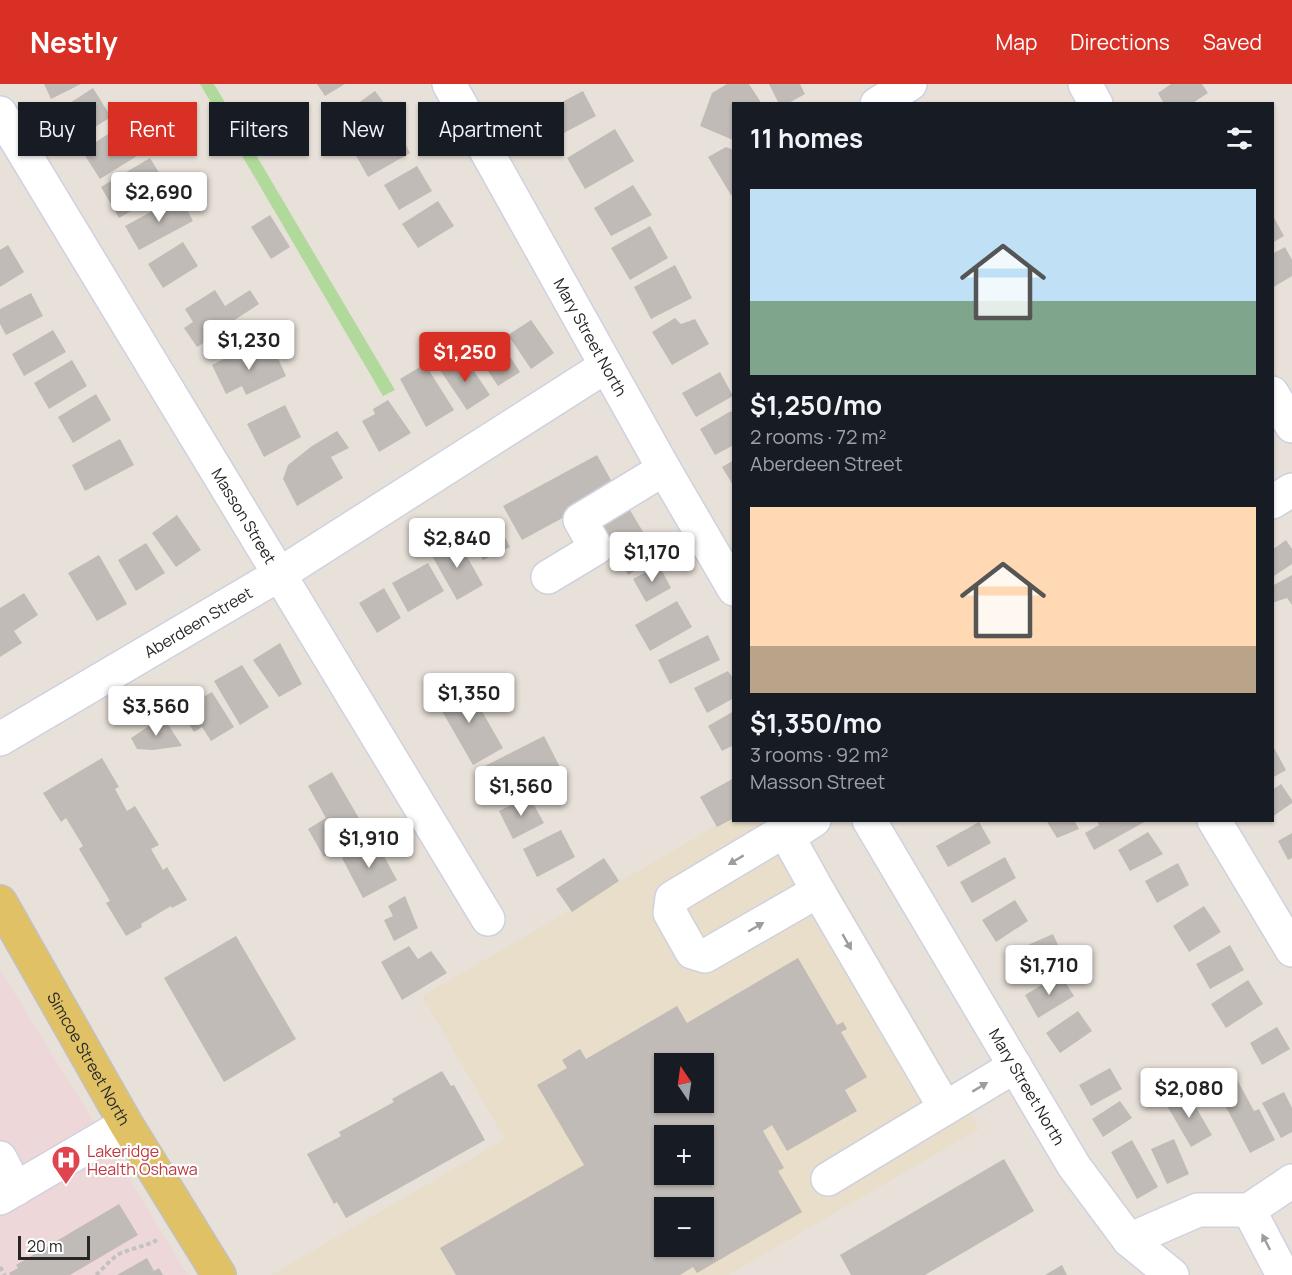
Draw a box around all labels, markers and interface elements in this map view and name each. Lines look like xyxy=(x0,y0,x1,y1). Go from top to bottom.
text: Nestly xyxy=(30,23,118,61)
text: Map xyxy=(996,28,1037,56)
text: Directions xyxy=(1070,28,1170,56)
text: Saved xyxy=(1203,28,1262,56)
chip: Buy xyxy=(18,102,96,156)
chip: Rent xyxy=(108,102,197,156)
chip: Filters xyxy=(209,102,309,156)
chip: New xyxy=(321,102,406,156)
chip: Apartment xyxy=(418,102,564,156)
text: 11 homes xyxy=(750,120,863,156)
icon: filters xyxy=(1223,122,1256,155)
pin: $2,690 xyxy=(110,172,208,223)
text: $2,690 xyxy=(125,178,193,205)
icon: home xyxy=(949,228,1057,336)
street label: Mary Street North xyxy=(549,274,632,400)
pin: $1,230 xyxy=(200,320,298,371)
text: $1,230 xyxy=(217,326,281,353)
pin: $1,250 xyxy=(416,332,514,383)
text: $1,250 xyxy=(433,338,497,365)
text: $1,250/mo xyxy=(750,387,882,423)
text: 2 rooms · 72 m² xyxy=(750,423,886,450)
text: Aberdeen Street xyxy=(750,450,903,477)
street label: Masson Street xyxy=(206,464,281,568)
pin: $2,840 xyxy=(408,518,506,569)
text: $2,840 xyxy=(423,524,491,551)
pin: $1,170 xyxy=(603,532,701,583)
text: $1,170 xyxy=(624,538,680,565)
icon: home xyxy=(949,546,1057,654)
street label: Aberdeen Street xyxy=(140,582,256,663)
pin: $1,350 xyxy=(420,673,518,724)
text: $1,350 xyxy=(437,679,501,706)
pin: $3,560 xyxy=(107,686,205,737)
text: $3,560 xyxy=(122,692,190,719)
text: $1,350/mo xyxy=(750,705,882,741)
text: 3 rooms · 92 m² xyxy=(750,741,889,768)
pin: $1,560 xyxy=(472,766,570,817)
text: Masson Street xyxy=(750,768,885,795)
text: $1,560 xyxy=(489,772,553,799)
pin: $1,910 xyxy=(320,818,418,869)
text: $1,910 xyxy=(339,824,399,851)
one-way arrow xyxy=(728,855,744,866)
one-way arrow xyxy=(748,922,765,932)
one-way arrow xyxy=(842,934,853,950)
pin: $1,710 xyxy=(1000,945,1098,996)
text: $1,710 xyxy=(1019,951,1079,978)
street label: Simcoe Street North xyxy=(42,988,135,1129)
street label: Mary Street North xyxy=(984,1024,1070,1149)
north arrow xyxy=(654,1053,714,1113)
map controls xyxy=(654,1053,714,1257)
pin: $2,080 xyxy=(1140,1068,1238,1119)
text: $2,080 xyxy=(1154,1074,1224,1101)
one-way arrow xyxy=(972,1082,988,1093)
button: + xyxy=(654,1125,714,1185)
place label: Lakeridge Health Oshawa xyxy=(87,1140,198,1180)
hospital icon: Lakeridge Health Oshawa xyxy=(50,1144,82,1186)
button: − xyxy=(654,1197,714,1257)
scale bar xyxy=(18,1233,90,1260)
one-way arrow xyxy=(1261,1234,1271,1251)
text: 20 m xyxy=(27,1235,63,1257)

